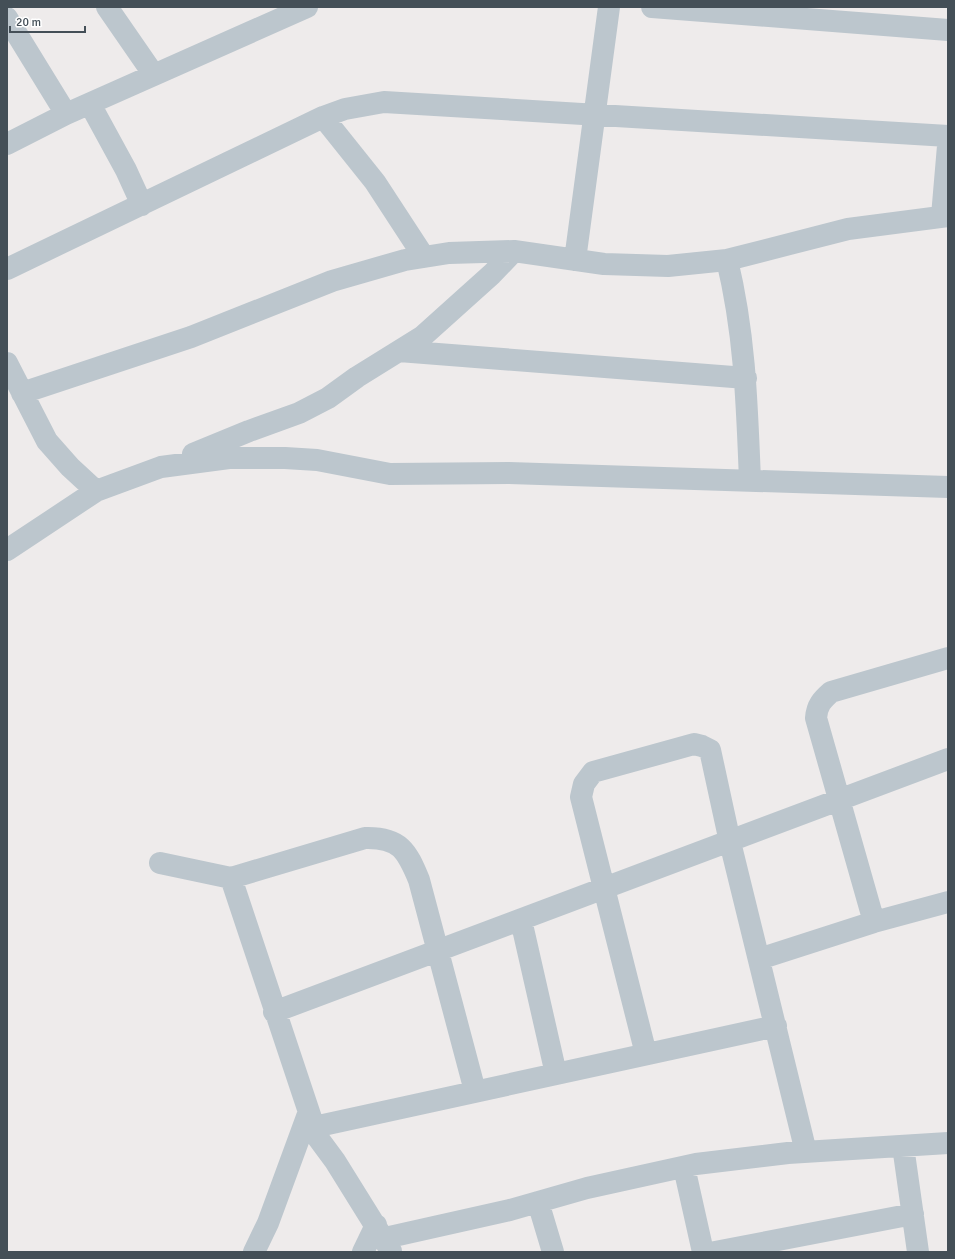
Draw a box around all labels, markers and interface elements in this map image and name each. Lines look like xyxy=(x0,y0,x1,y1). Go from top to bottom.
scale bar xyxy=(10,8,85,34)
text: 20 m xyxy=(16,15,41,30)

